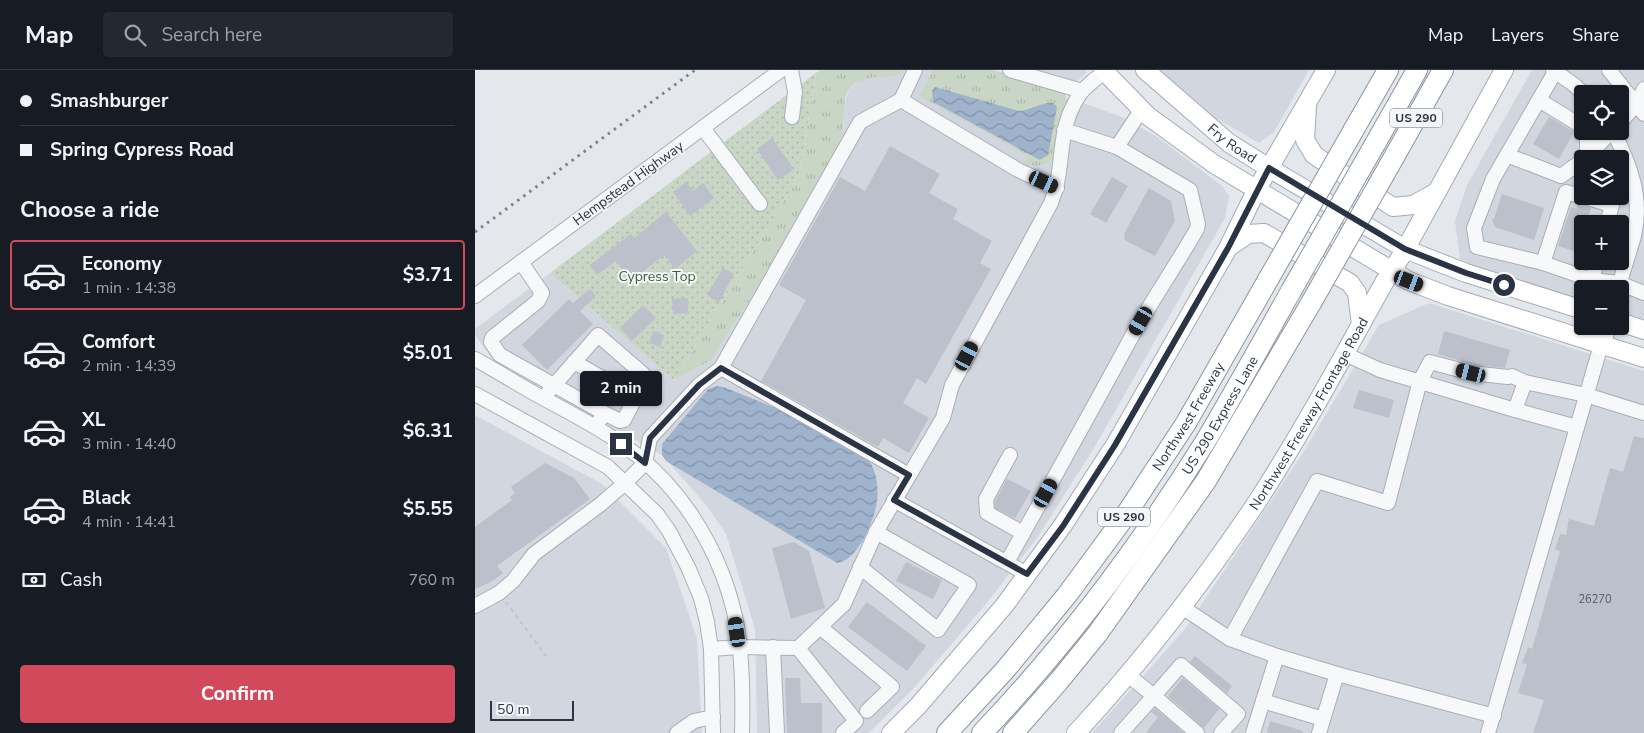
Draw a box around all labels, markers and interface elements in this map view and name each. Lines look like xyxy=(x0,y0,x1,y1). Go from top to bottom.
search box xyxy=(103,12,453,57)
text: Map xyxy=(25,19,73,51)
icon: search xyxy=(121,21,149,49)
text: Search here xyxy=(161,22,262,48)
text: Map xyxy=(1428,23,1463,47)
text: Layers xyxy=(1491,23,1544,47)
text: Share xyxy=(1572,23,1619,47)
map controls xyxy=(1574,85,1629,335)
button: locate xyxy=(1574,85,1629,140)
text: Smashburger xyxy=(50,88,168,114)
road number: US 290 xyxy=(1390,108,1442,128)
street label: Fry Road xyxy=(1203,119,1260,168)
street label: Hempstead Highway xyxy=(569,136,688,230)
text: Spring Cypress Road xyxy=(50,137,234,163)
button: layers xyxy=(1574,150,1629,205)
car xyxy=(1027,169,1060,195)
text: Choose a ride xyxy=(20,195,159,225)
button: + xyxy=(1574,215,1629,270)
text: Economy xyxy=(82,251,162,277)
icon: car xyxy=(22,253,67,298)
text: $3.71 xyxy=(403,262,453,288)
park label: Cypress Top xyxy=(618,267,696,286)
car xyxy=(1392,269,1425,293)
route start xyxy=(1493,274,1515,296)
text: 1 min · 14:38 xyxy=(82,277,176,299)
button: − xyxy=(1574,280,1629,335)
car xyxy=(1127,304,1154,338)
street label: Northwest Freeway Frontage Road xyxy=(1245,314,1373,514)
text: Comfort xyxy=(82,329,155,355)
icon: car xyxy=(22,331,67,376)
car xyxy=(953,339,980,373)
text: $5.01 xyxy=(403,340,453,366)
street label: US 290 Express Lane xyxy=(1178,353,1263,478)
text: 2 min · 14:39 xyxy=(82,355,176,377)
street label: Northwest Freeway xyxy=(1148,358,1229,475)
car xyxy=(1454,362,1487,384)
callout: 2 min xyxy=(580,372,662,406)
text: 2 min xyxy=(600,377,642,399)
text: XL xyxy=(82,407,105,433)
icon: car xyxy=(22,409,67,454)
text: $6.31 xyxy=(403,418,453,444)
text: 3 min · 14:40 xyxy=(82,433,176,455)
route end xyxy=(610,433,632,455)
car xyxy=(1032,476,1059,510)
text: Black xyxy=(82,485,131,511)
icon: car xyxy=(22,487,67,532)
text: $5.55 xyxy=(403,496,453,522)
road number: US 290 xyxy=(1098,508,1150,527)
text: 4 min · 14:41 xyxy=(82,511,176,533)
icon: cash xyxy=(20,566,48,594)
text: Cash xyxy=(60,567,102,593)
text: 760 m xyxy=(408,569,455,591)
house number: 26270 xyxy=(1579,592,1612,607)
car xyxy=(727,616,746,648)
button: Confirm xyxy=(20,665,455,723)
scale bar xyxy=(490,698,574,721)
text: 50 m xyxy=(497,700,529,719)

